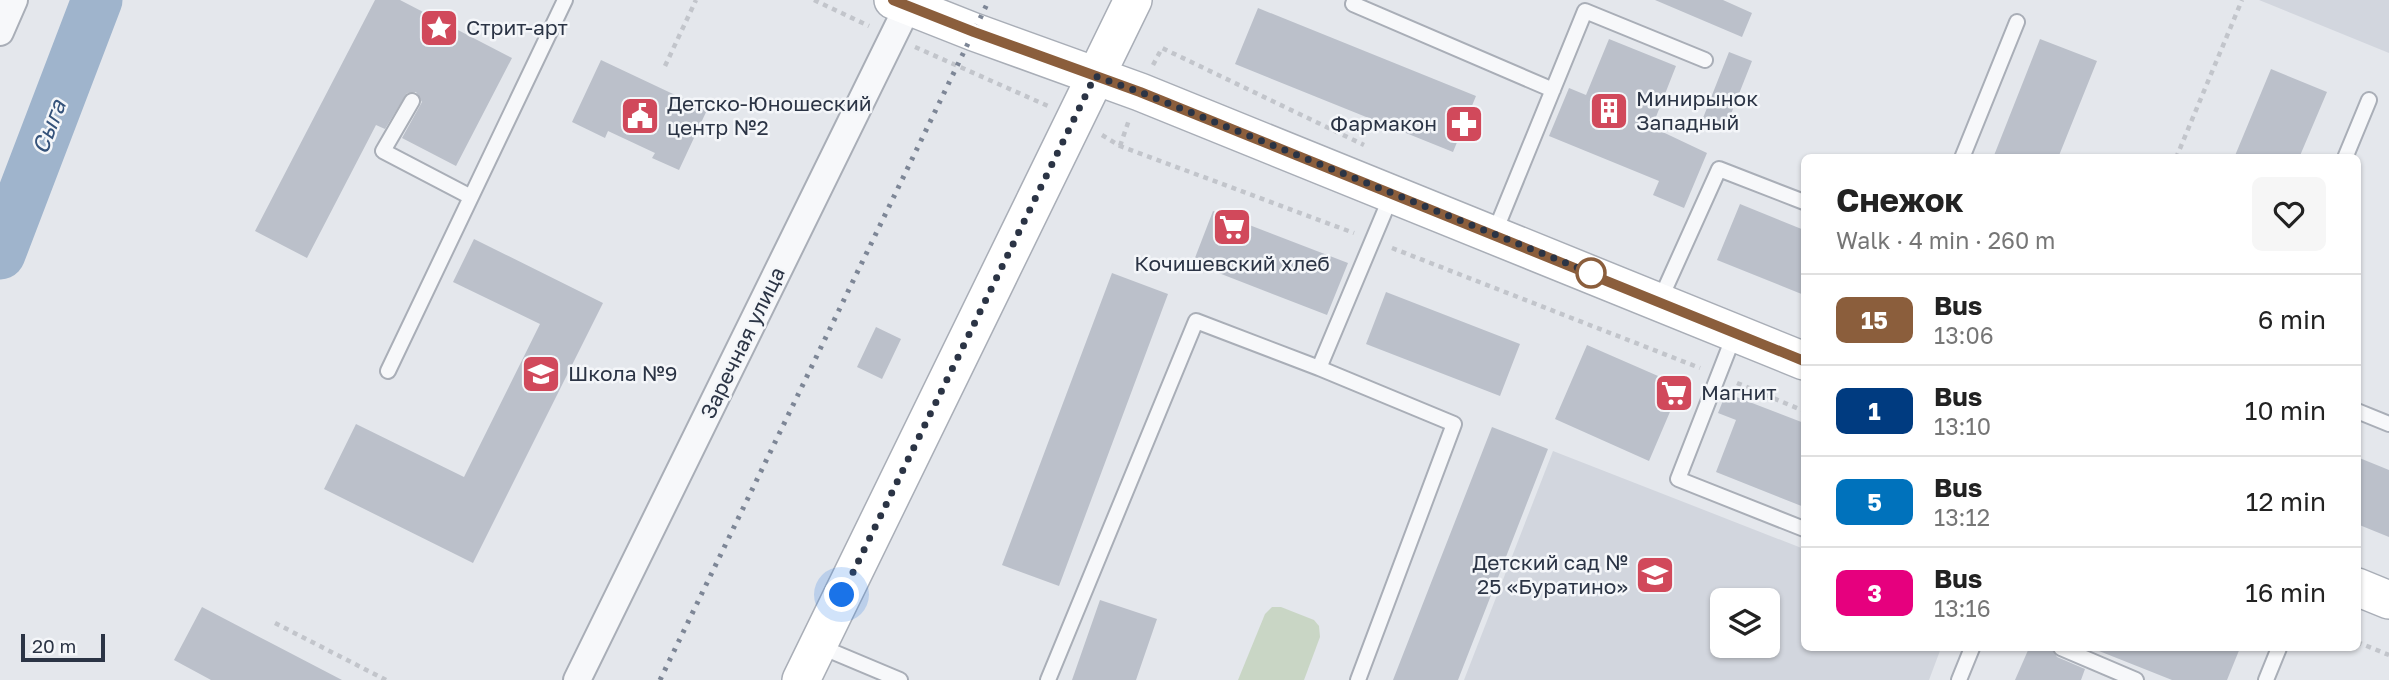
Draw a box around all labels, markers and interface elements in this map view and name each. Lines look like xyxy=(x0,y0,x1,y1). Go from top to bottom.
place icon: Стрит-арт xyxy=(418,7,460,49)
place label: Стрит-арт xyxy=(466,14,568,40)
place label: Минирынок Западный xyxy=(1636,85,1758,135)
place label: Детско-Юношеский центр №2 xyxy=(667,90,872,140)
building icon: Минирынок Западный xyxy=(1588,90,1630,132)
water label: Сыга xyxy=(25,95,71,158)
public building icon: Детско-Юношеский центр №2 xyxy=(619,95,661,137)
pharmacy icon: Фармакон xyxy=(1443,103,1485,145)
place label: Фармакон xyxy=(1330,110,1437,136)
button: heart xyxy=(2252,177,2326,251)
text: Снежок xyxy=(1836,180,1964,219)
supermarket icon: Кочишевский хлеб xyxy=(1211,206,1253,248)
text: Walk · 4 min · 260 m xyxy=(1836,226,2055,254)
place label: Кочишевский хлеб xyxy=(1134,250,1330,276)
unlabelled marker xyxy=(1576,258,1606,288)
street label: Заречная улица xyxy=(694,262,790,423)
text: Bus xyxy=(1934,290,1982,321)
text: 6 min xyxy=(2258,304,2326,335)
text: 15 xyxy=(1861,305,1888,334)
text: 13:06 xyxy=(1934,321,1994,349)
school or university icon: Школа №9 xyxy=(520,353,562,395)
place label: Школа №9 xyxy=(568,360,678,386)
supermarket icon: Магнит xyxy=(1653,372,1695,414)
place label: Магнит xyxy=(1701,379,1777,405)
text: Bus xyxy=(1934,381,1982,412)
text: 10 min xyxy=(2245,395,2326,426)
text: 1 xyxy=(1868,396,1881,425)
text: 13:10 xyxy=(1934,412,1991,440)
text: Bus xyxy=(1934,472,1982,503)
text: 12 min xyxy=(2246,486,2326,517)
text: 5 xyxy=(1867,487,1882,516)
text: 13:12 xyxy=(1934,503,1990,531)
place label: Детский сад № 25 «Буратино» xyxy=(1472,549,1628,599)
school or university icon: Детский сад № 25 «Буратино» xyxy=(1634,554,1676,596)
text: Bus xyxy=(1934,563,1982,594)
your location xyxy=(824,577,859,612)
text: 16 min xyxy=(2245,577,2326,608)
text: 3 xyxy=(1867,578,1882,607)
map controls xyxy=(1710,588,1780,658)
button: layers xyxy=(1710,588,1780,658)
text: 13:16 xyxy=(1934,594,1991,622)
scale bar xyxy=(21,631,105,663)
text: 20 m xyxy=(32,634,76,657)

